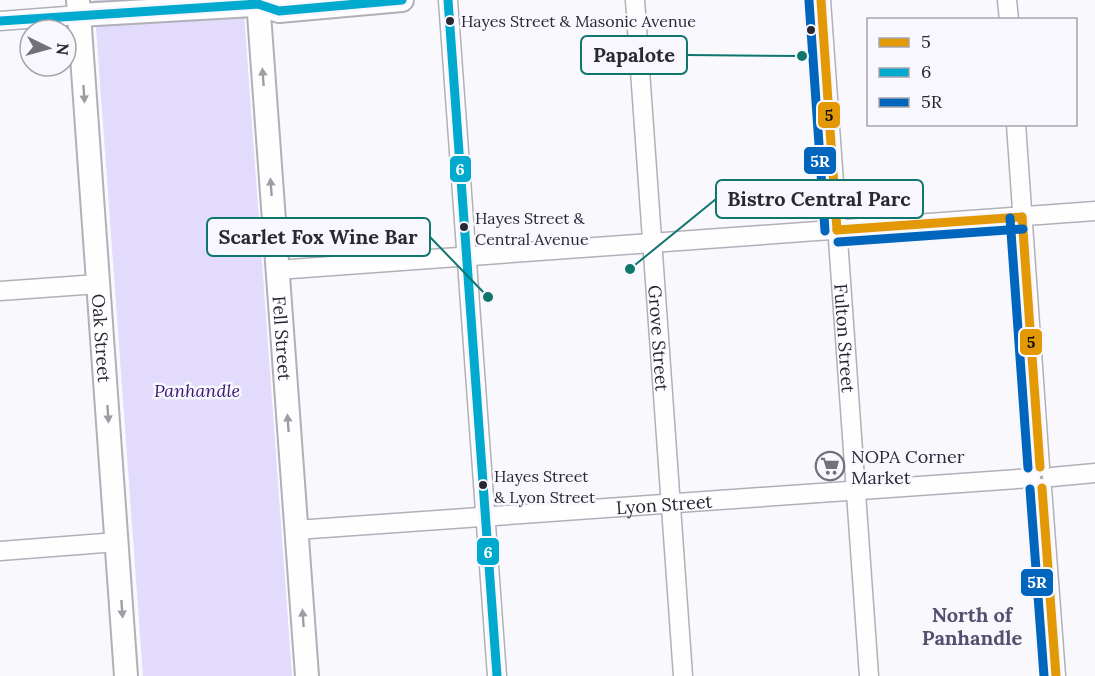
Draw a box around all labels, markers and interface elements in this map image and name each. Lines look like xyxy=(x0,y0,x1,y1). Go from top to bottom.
place label: Hayes Street & Masonic Avenue xyxy=(461,11,696,31)
marker: Hayes Street & Masonic Avenue xyxy=(444,15,456,27)
north arrow xyxy=(18,18,78,78)
legend xyxy=(867,18,1077,126)
unlabelled marker xyxy=(805,24,817,36)
text: 5 xyxy=(921,30,931,53)
callout: Papalote xyxy=(581,36,687,74)
text: N xyxy=(52,42,73,56)
text: Papalote xyxy=(593,42,675,67)
text: 6 xyxy=(921,60,931,83)
one-way arrow xyxy=(259,68,268,87)
one-way arrow xyxy=(80,85,89,104)
text: 5R xyxy=(921,90,943,113)
line badge: 5 xyxy=(817,101,841,129)
text: 5 xyxy=(825,105,834,125)
line badge: 5R xyxy=(803,146,837,175)
text: 5R xyxy=(810,151,830,171)
line badge: 6 xyxy=(449,155,472,183)
text: 6 xyxy=(455,159,465,179)
one-way arrow xyxy=(267,177,276,196)
callout: Bistro Central Parc xyxy=(716,180,923,218)
text: Bistro Central Parc xyxy=(727,186,911,211)
place label: Hayes Street & Central Avenue xyxy=(475,208,589,249)
callout: Scarlet Fox Wine Bar xyxy=(207,218,430,256)
marker: Hayes Street & Central Avenue xyxy=(458,221,470,233)
text: Scarlet Fox Wine Bar xyxy=(218,224,418,249)
street label: Fulton Street xyxy=(830,283,860,394)
street label: Grove Street xyxy=(644,284,674,392)
street label: Oak Street xyxy=(87,293,117,383)
street label: Fell Street xyxy=(268,295,297,381)
line badge: 5 xyxy=(1019,328,1043,356)
text: 5 xyxy=(1027,332,1036,352)
park label: Panhandle xyxy=(154,379,240,402)
one-way arrow xyxy=(103,405,112,424)
one-way arrow xyxy=(284,414,293,433)
place label: NOPA Corner Market xyxy=(851,445,965,489)
supermarket icon: NOPA Corner Market xyxy=(814,450,846,482)
place label: Hayes Street & Lyon Street xyxy=(494,466,596,507)
marker: Hayes Street & Lyon Street xyxy=(477,479,489,491)
street label: Lyon Street xyxy=(615,489,713,519)
line badge: 6 xyxy=(476,537,500,566)
text: 6 xyxy=(483,542,493,562)
line badge: 5R xyxy=(1020,568,1054,597)
text: 5R xyxy=(1027,572,1047,592)
one-way arrow xyxy=(117,599,126,618)
district label: North of Panhandle xyxy=(922,602,1022,650)
one-way arrow xyxy=(298,608,307,627)

